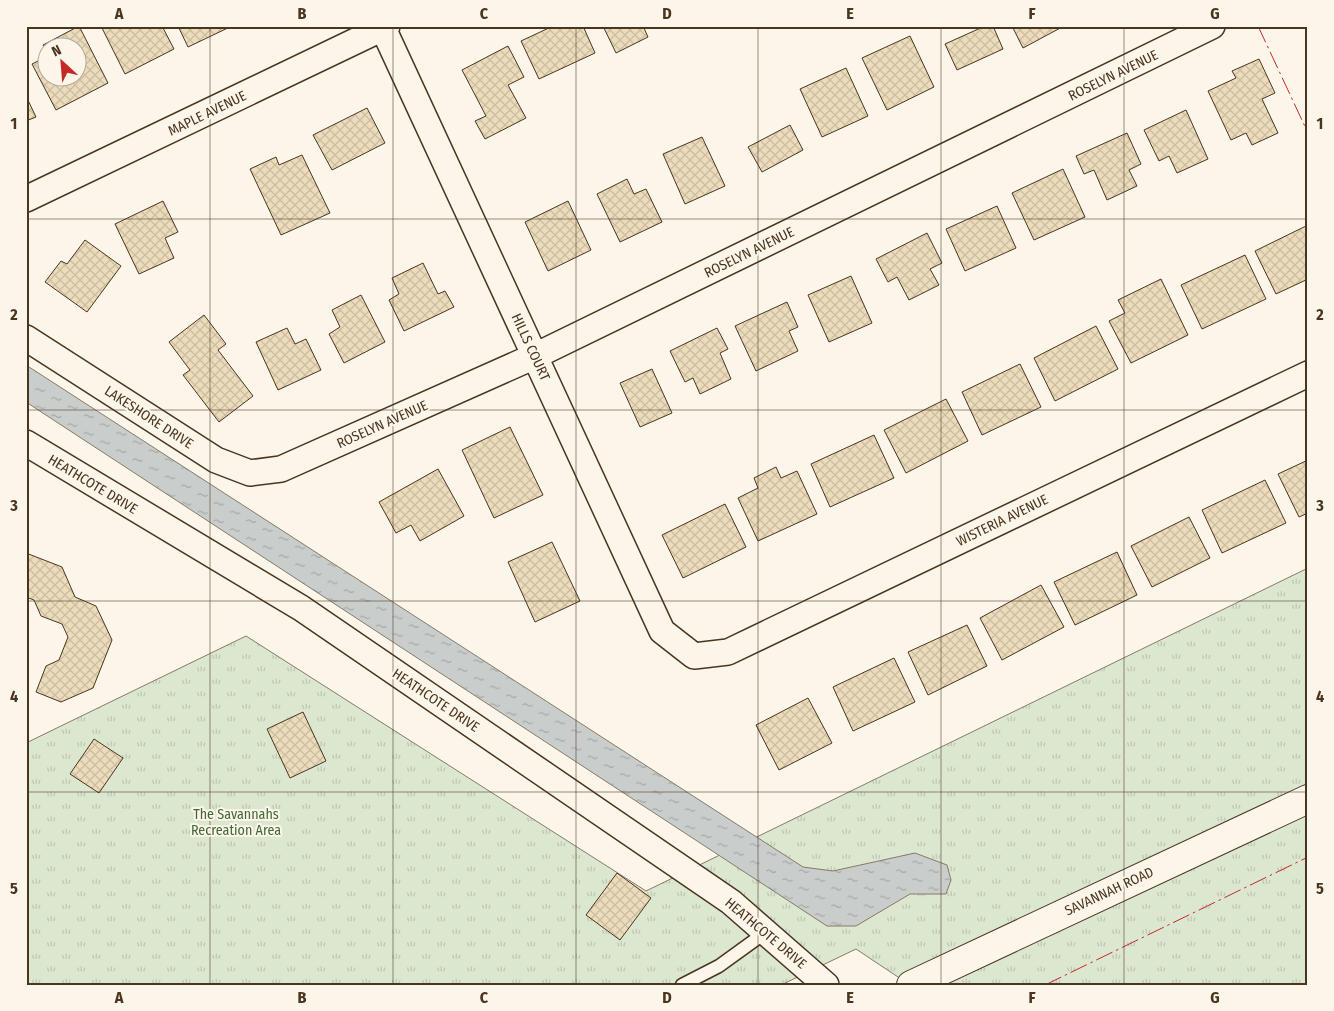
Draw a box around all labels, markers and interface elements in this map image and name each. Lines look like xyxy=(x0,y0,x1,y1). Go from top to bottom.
text: A xyxy=(114,4,124,23)
text: B xyxy=(298,4,307,23)
text: C xyxy=(480,4,489,23)
text: D xyxy=(662,4,672,23)
text: E xyxy=(846,4,854,23)
text: F xyxy=(1028,4,1036,23)
text: G xyxy=(1210,4,1220,23)
north arrow xyxy=(38,38,88,88)
text: N xyxy=(49,41,64,60)
street label: ROSELYN AVENUE xyxy=(1066,46,1161,104)
street label: MAPLE AVENUE xyxy=(165,87,249,140)
text: 1 xyxy=(11,114,17,133)
text: 1 xyxy=(1317,114,1323,133)
street label: ROSELYN AVENUE xyxy=(702,223,797,281)
text: 2 xyxy=(9,305,18,324)
text: 2 xyxy=(1315,305,1324,324)
street label: HILLS COURT xyxy=(508,311,554,384)
street label: LAKESHORE DRIVE xyxy=(101,382,197,453)
street label: ROSELYN AVENUE xyxy=(334,397,431,452)
street label: HEATHCOTE DRIVE xyxy=(45,451,141,518)
street label: WISTERIA AVENUE xyxy=(954,491,1051,550)
text: 3 xyxy=(9,496,18,515)
text: 3 xyxy=(1315,496,1324,515)
street label: HEATHCOTE DRIVE xyxy=(389,665,483,736)
text: 4 xyxy=(10,687,18,706)
text: 4 xyxy=(1316,687,1324,706)
park label: The Savannahs Recreation Area xyxy=(191,806,281,839)
street label: SAVANNAH ROAD xyxy=(1062,863,1156,919)
text: 5 xyxy=(10,879,18,898)
text: 5 xyxy=(1316,879,1324,898)
street label: HEATHCOTE DRIVE xyxy=(721,894,810,973)
text: A xyxy=(114,988,124,1007)
text: B xyxy=(298,988,307,1007)
text: C xyxy=(480,988,489,1007)
text: D xyxy=(662,988,672,1007)
text: E xyxy=(846,988,854,1007)
text: F xyxy=(1028,988,1036,1007)
text: G xyxy=(1210,988,1220,1007)

